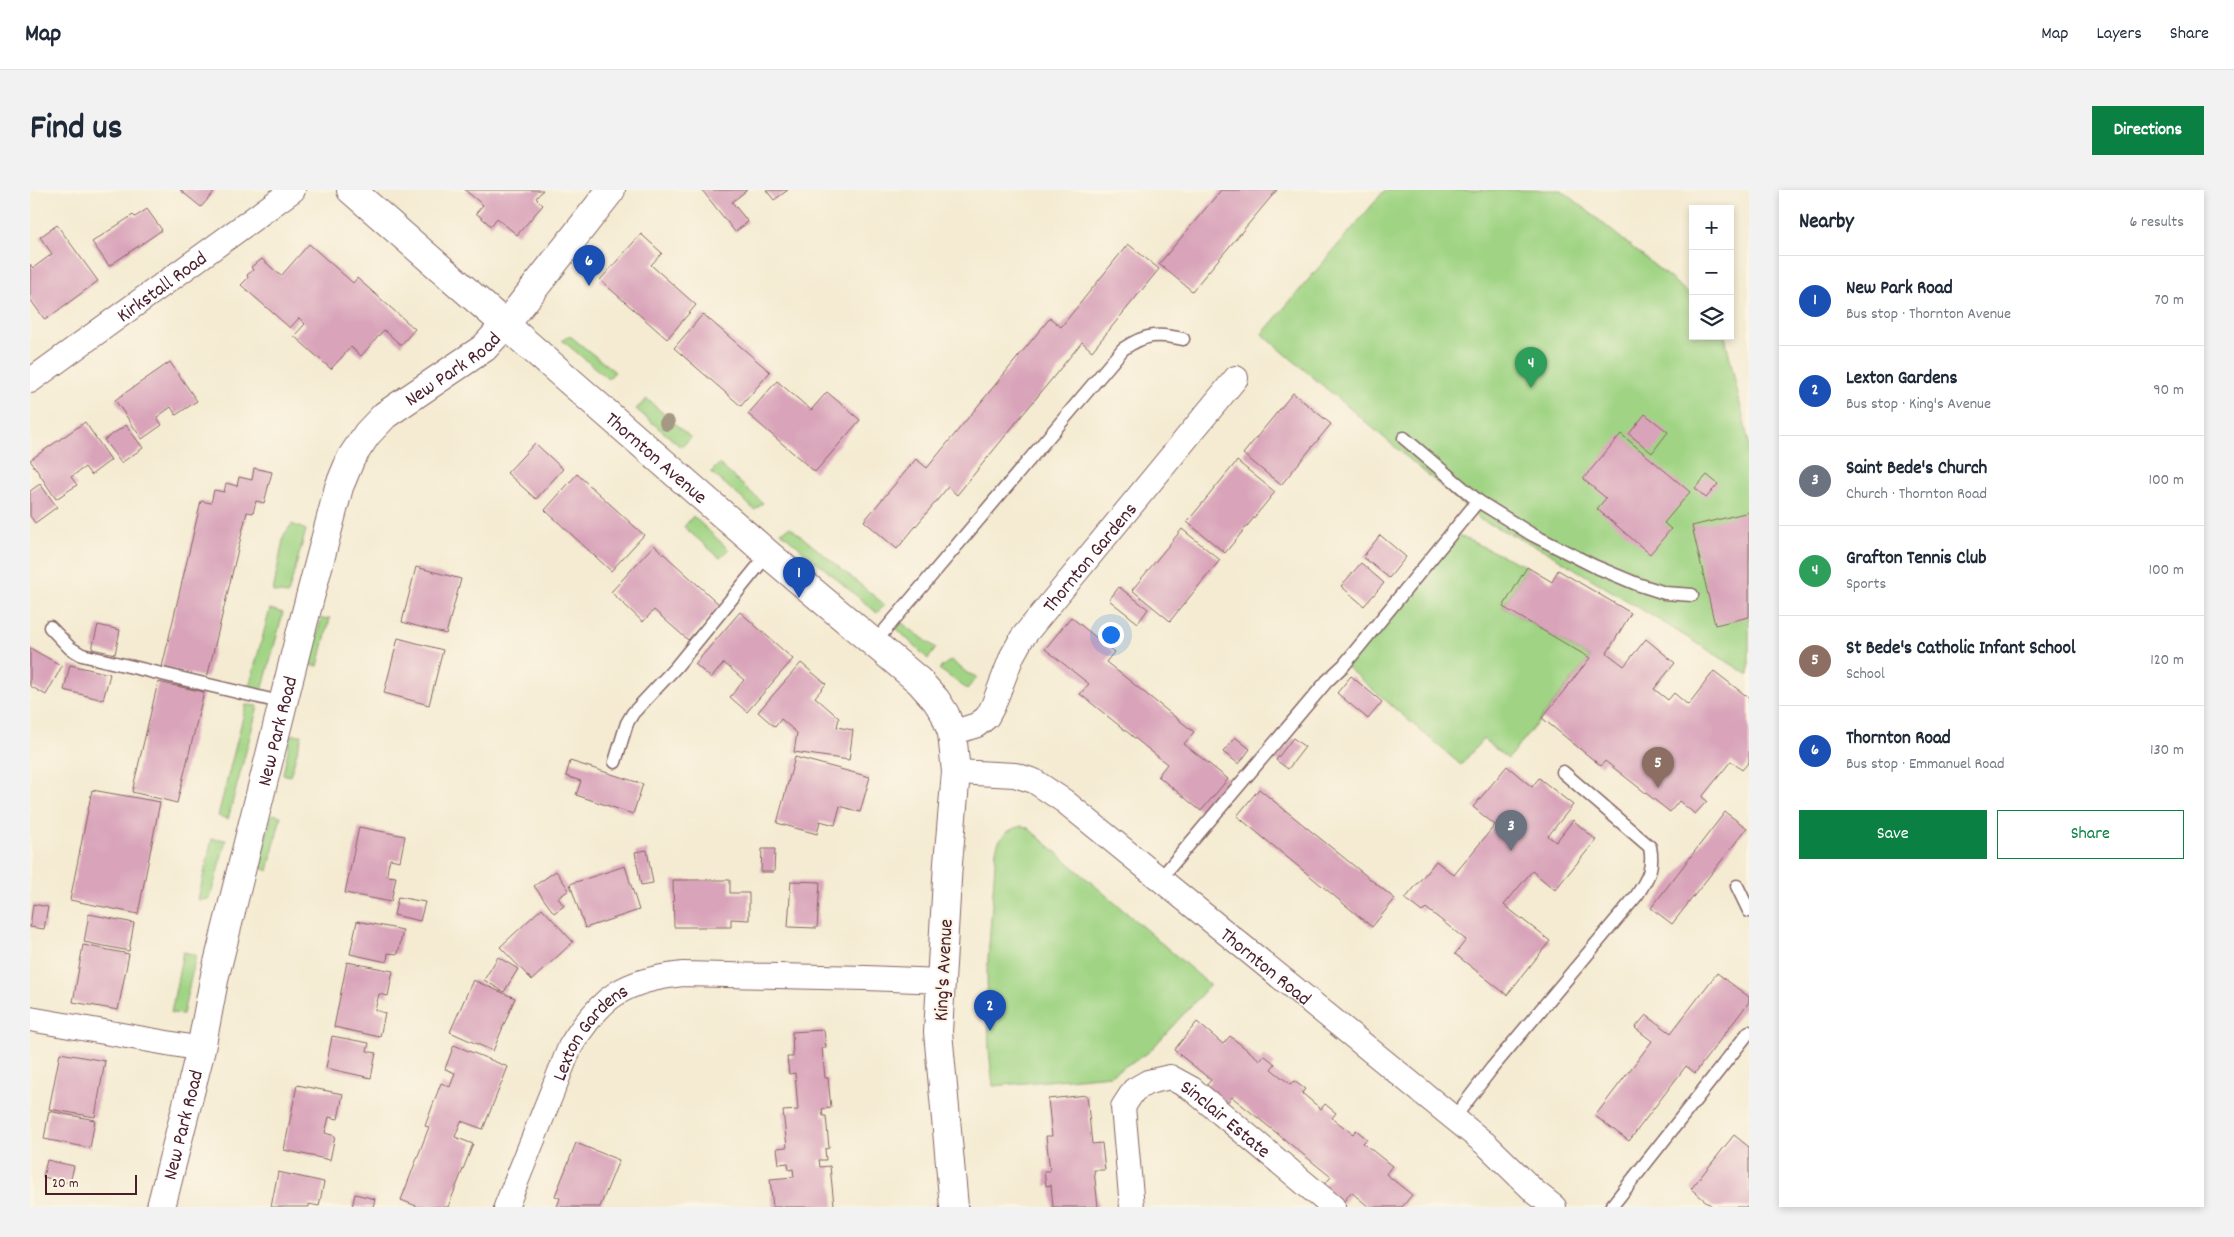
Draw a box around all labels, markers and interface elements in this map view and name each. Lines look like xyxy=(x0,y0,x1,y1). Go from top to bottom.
text: Map xyxy=(25,18,61,52)
text: Map xyxy=(2041,22,2068,47)
text: Layers xyxy=(2096,22,2142,47)
text: Share xyxy=(2170,22,2209,47)
text: Find us xyxy=(30,105,122,155)
button: Directions xyxy=(2092,106,2204,155)
map controls xyxy=(1689,205,1734,340)
button: + xyxy=(1689,205,1734,250)
text: Nearby xyxy=(1799,208,1854,238)
text: 6 results xyxy=(2129,211,2184,234)
pin: 6 xyxy=(573,245,605,286)
street label: Kirkstall Road xyxy=(112,246,214,331)
button: − xyxy=(1689,250,1734,295)
text: New Park Road xyxy=(1846,276,1953,303)
text: 1 xyxy=(1813,289,1817,312)
text: 70 m xyxy=(2154,289,2184,312)
button: layers xyxy=(1689,295,1734,340)
text: Bus stop · Thornton Avenue xyxy=(1846,303,2011,326)
street label: New Park Road xyxy=(400,327,509,415)
pin: 4 xyxy=(1515,347,1547,388)
text: Lexton Gardens xyxy=(1846,366,1957,393)
text: 2 xyxy=(1812,379,1819,402)
text: 90 m xyxy=(2153,379,2184,402)
text: Bus stop · King's Avenue xyxy=(1846,393,1991,416)
street label: Thornton Avenue xyxy=(598,407,712,512)
text: Saint Bede's Church xyxy=(1846,456,1987,483)
text: 3 xyxy=(1811,469,1819,492)
text: 100 m xyxy=(2148,469,2184,492)
text: Church · Thornton Road xyxy=(1846,483,1987,506)
street label: Thornton Gardens xyxy=(1037,497,1145,620)
text: Grafton Tennis Club xyxy=(1846,546,1987,573)
pin: 1 xyxy=(783,557,815,598)
text: 4 xyxy=(1812,559,1818,582)
text: 100 m xyxy=(2148,559,2184,582)
text: Sports xyxy=(1846,573,1886,596)
your location xyxy=(1098,622,1124,648)
text: St Bede's Catholic Infant School xyxy=(1846,636,2075,663)
text: 5 xyxy=(1811,649,1819,672)
text: 120 m xyxy=(2150,649,2184,672)
text: School xyxy=(1846,663,1885,686)
street label: New Park Road xyxy=(252,674,306,789)
text: Thornton Road xyxy=(1846,726,1951,753)
text: 6 xyxy=(1811,739,1819,762)
text: 130 m xyxy=(2150,739,2184,762)
pin: 5 xyxy=(1642,747,1674,788)
text: Bus stop · Emmanuel Road xyxy=(1846,753,2004,776)
pin: 3 xyxy=(1495,810,1527,851)
button: Save xyxy=(1799,810,1987,859)
button: Share xyxy=(1997,810,2184,859)
street label: King's Avenue xyxy=(928,918,962,1022)
street label: Thornton Road xyxy=(1213,922,1316,1014)
street label: Lexton Gardens xyxy=(547,978,634,1086)
pin: 2 xyxy=(974,990,1006,1031)
street label: New Park Road xyxy=(157,1067,212,1183)
street label: Sinclair Estate xyxy=(1175,1074,1276,1166)
scale bar xyxy=(45,1172,138,1195)
text: 20 m xyxy=(52,1174,79,1194)

